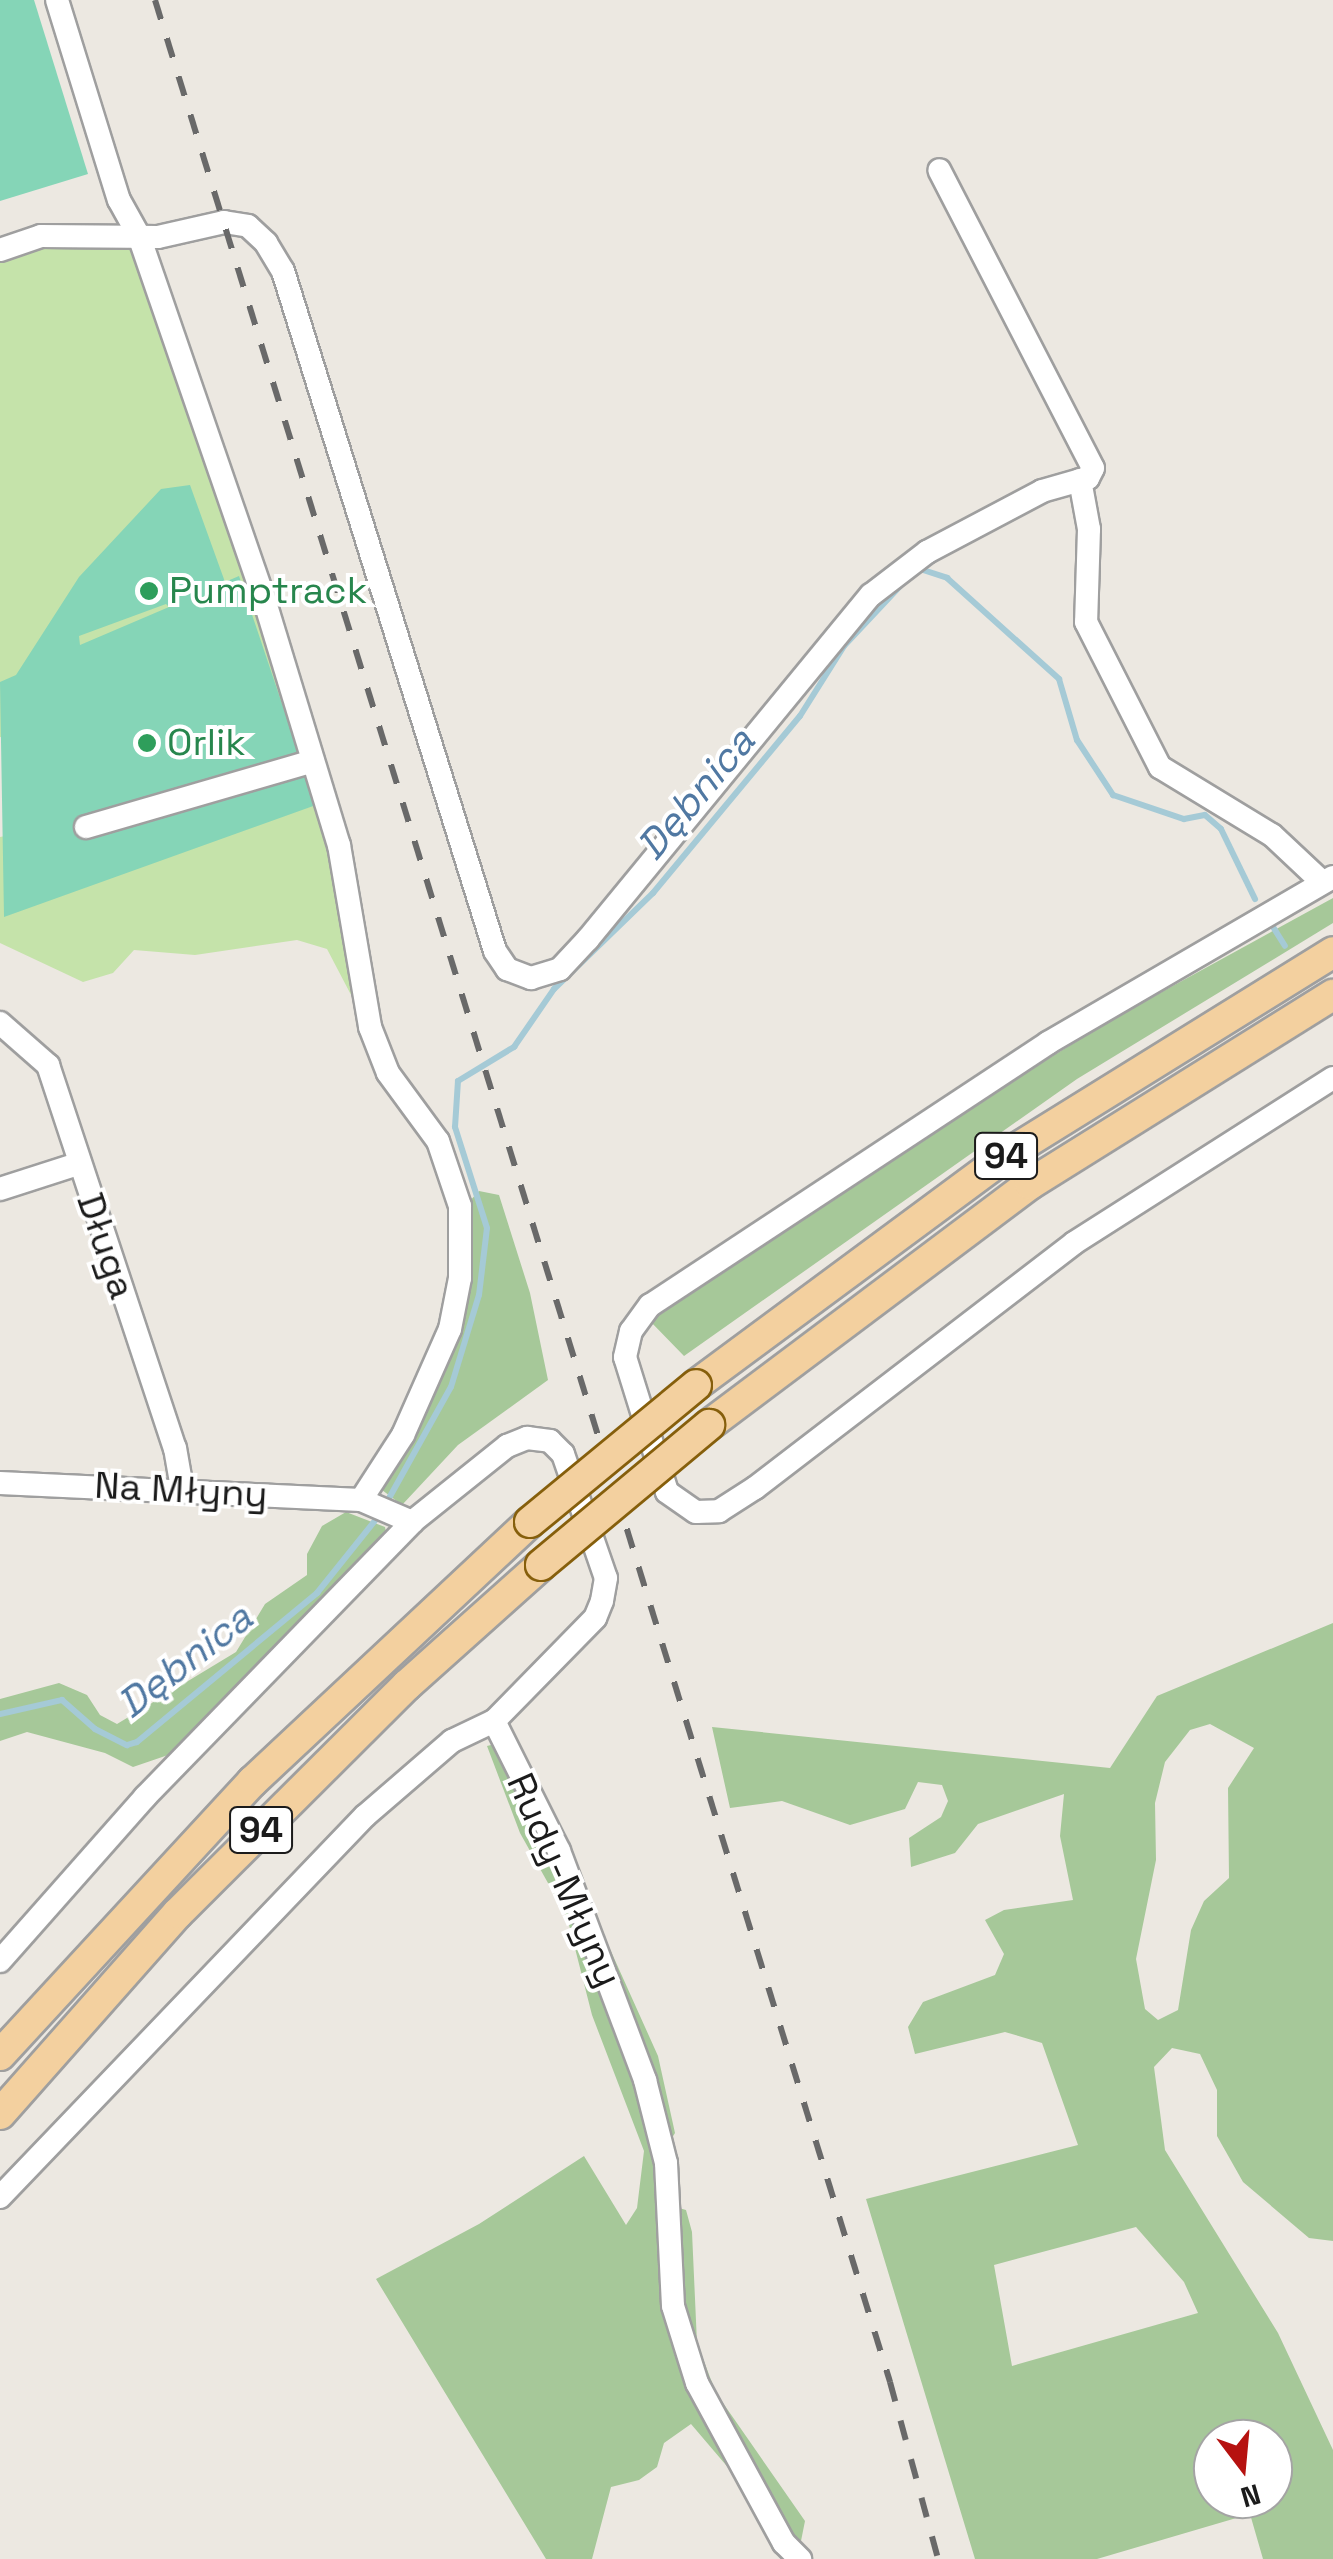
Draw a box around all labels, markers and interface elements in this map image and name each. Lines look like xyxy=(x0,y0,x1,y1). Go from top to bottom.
place label: Pumptrack xyxy=(169,568,367,614)
marker: Pumptrack xyxy=(138,580,160,602)
water label: Dębnica xyxy=(627,718,765,870)
place label: Orlik xyxy=(167,720,246,766)
marker: Orlik xyxy=(136,732,158,754)
road number: 94 xyxy=(974,1126,1038,1186)
street label: Długa xyxy=(67,1187,145,1305)
street label: Na Młyny xyxy=(93,1463,269,1517)
water label: Dębnica xyxy=(108,1594,262,1728)
street label: Rudy-Młyny xyxy=(497,1766,631,1994)
road number: 94 xyxy=(228,1800,294,1860)
north arrow xyxy=(1193,2419,1293,2519)
text: N xyxy=(1237,2476,1265,2516)

